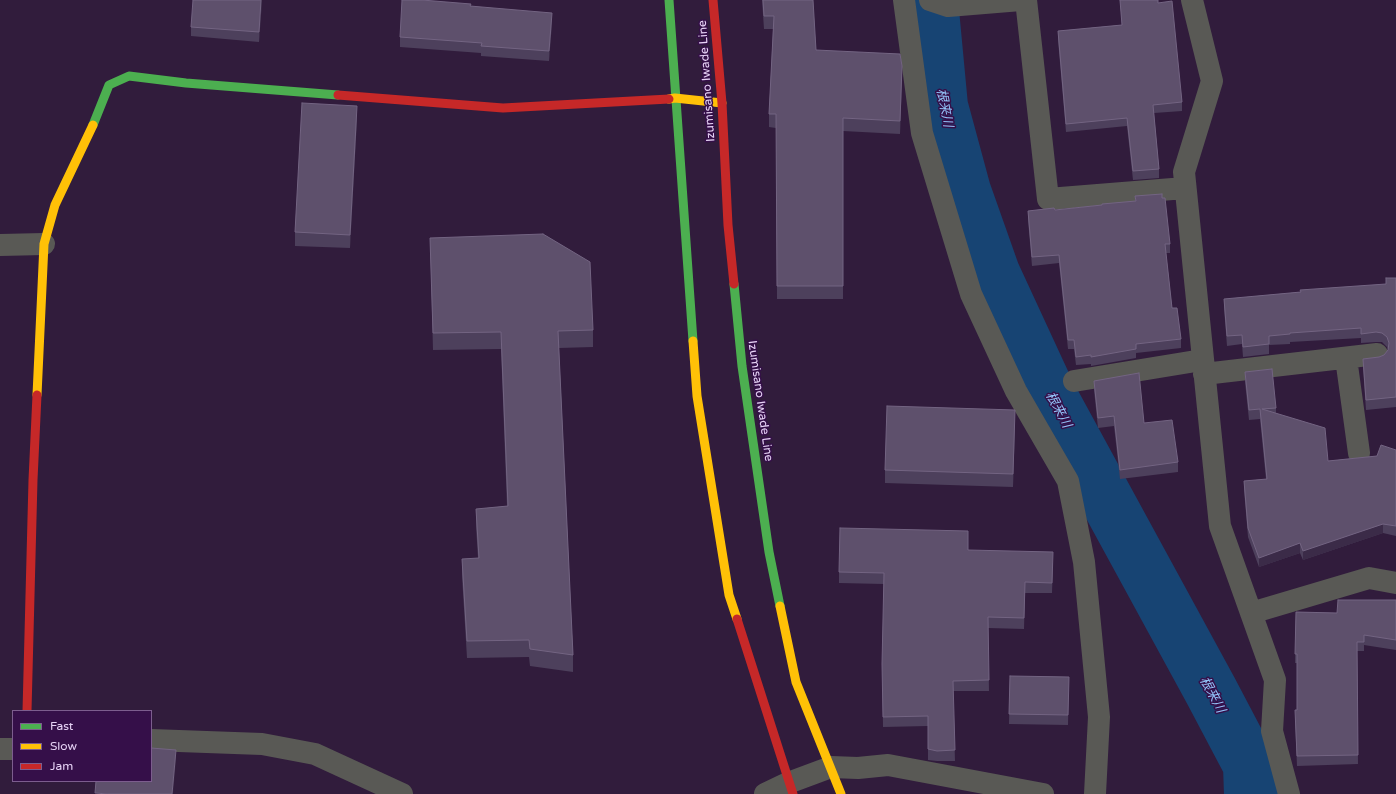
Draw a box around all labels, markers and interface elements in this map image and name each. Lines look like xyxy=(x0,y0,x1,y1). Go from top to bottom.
street label: Izumisano Iwade Line xyxy=(696,20,718,142)
water label: 根来川 xyxy=(933,87,955,129)
street label: Izumisano Iwade Line xyxy=(744,340,776,462)
water label: 根来川 xyxy=(1042,389,1074,431)
water label: 根来川 xyxy=(1196,674,1228,716)
legend xyxy=(12,710,152,782)
text: Fast xyxy=(50,719,73,733)
text: Slow xyxy=(50,739,77,753)
text: Jam xyxy=(50,759,73,773)

